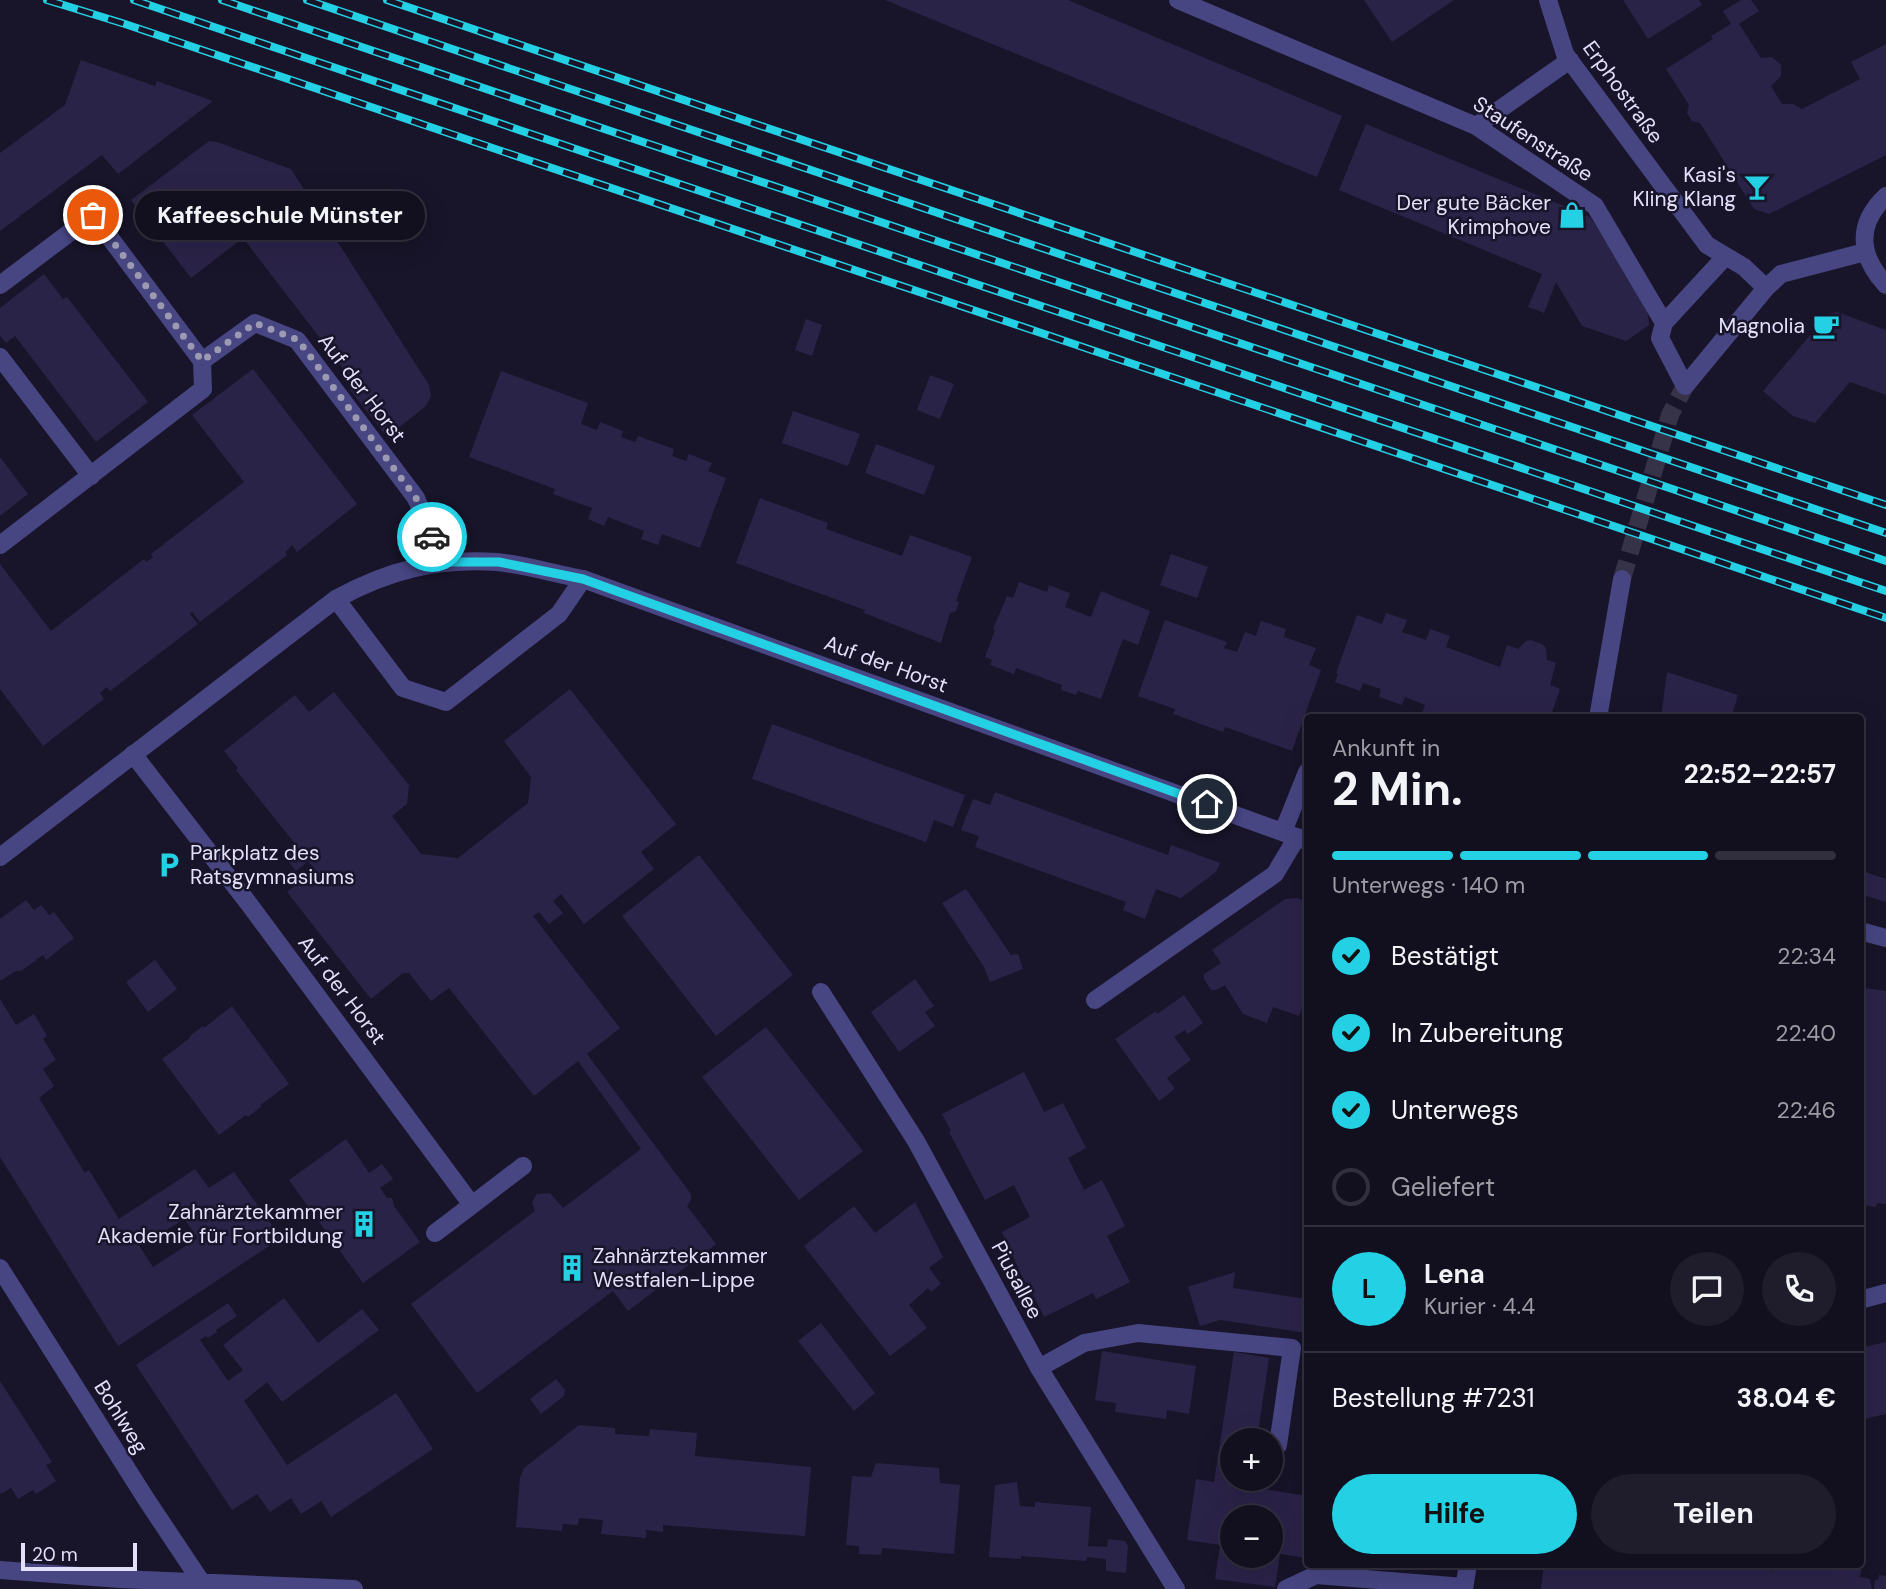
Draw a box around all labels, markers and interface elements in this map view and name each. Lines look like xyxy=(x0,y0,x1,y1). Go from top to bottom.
street label: Erphostraße xyxy=(1576,35,1670,149)
street label: Staufenstraße xyxy=(1468,90,1598,188)
place label: Kasi's Kling Klang xyxy=(1633,161,1736,213)
bar icon: Kasi's Kling Klang xyxy=(1742,172,1772,202)
pin xyxy=(63,185,123,245)
place label: Der gute Bäcker Krimphove xyxy=(1396,189,1551,241)
callout: Kaffeeschule Münster xyxy=(135,190,426,240)
icon: bag xyxy=(74,196,112,234)
text: Kaffeeschule Münster xyxy=(157,200,403,230)
shop icon: Der gute Bäcker Krimphove xyxy=(1557,200,1587,230)
cafe icon: Magnolia xyxy=(1811,311,1841,341)
place label: Magnolia xyxy=(1719,312,1805,340)
street label: Auf der Horst xyxy=(312,328,412,448)
courier xyxy=(397,502,467,572)
icon: car xyxy=(413,518,451,556)
street label: Auf der Horst xyxy=(820,629,952,699)
text: Ankunft in xyxy=(1332,733,1440,763)
text: 22:52–22:57 xyxy=(1684,757,1836,791)
text: 2 Min. xyxy=(1332,759,1463,819)
pin xyxy=(1177,774,1237,834)
icon: home xyxy=(1188,785,1226,823)
place label: Parkplatz des Ratsgymnasiums xyxy=(190,839,355,891)
parking icon: Parkplatz des Ratsgymnasiums xyxy=(154,850,184,880)
text: Unterwegs · 140 m xyxy=(1332,870,1525,900)
street label: Auf der Horst xyxy=(292,930,392,1050)
icon: check xyxy=(1332,937,1370,975)
text: Bestätigt xyxy=(1391,939,1499,973)
text: 22:34 xyxy=(1777,941,1836,971)
icon: check xyxy=(1332,1014,1370,1052)
text: In Zubereitung xyxy=(1391,1016,1564,1050)
text: 22:40 xyxy=(1775,1018,1836,1048)
icon: check xyxy=(1332,1091,1370,1129)
text: Unterwegs xyxy=(1391,1093,1519,1127)
text: 22:46 xyxy=(1776,1095,1836,1125)
text: Geliefert xyxy=(1391,1170,1495,1204)
place label: Zahnärztekammer Akademie für Fortbildung xyxy=(97,1198,343,1250)
building icon: Zahnärztekammer Akademie für Fortbildung xyxy=(349,1209,379,1239)
street label: Piusallee xyxy=(985,1236,1049,1324)
place label: Zahnärztekammer Westfalen-Lippe xyxy=(593,1242,768,1294)
button: chat xyxy=(1670,1252,1744,1326)
button: phone xyxy=(1762,1252,1836,1326)
building icon: Zahnärztekammer Westfalen-Lippe xyxy=(557,1253,587,1283)
text: Lena xyxy=(1424,1257,1485,1291)
text: L xyxy=(1362,1272,1376,1306)
text: Kurier · 4.4 xyxy=(1424,1291,1535,1321)
street label: Bohlweg xyxy=(88,1375,155,1459)
text: Bestellung #7231 xyxy=(1332,1381,1535,1415)
text: 38.04 € xyxy=(1736,1381,1836,1415)
map controls xyxy=(1220,1428,1283,1568)
button: + xyxy=(1220,1428,1283,1491)
button: Hilfe xyxy=(1332,1474,1577,1554)
button: Teilen xyxy=(1591,1474,1836,1554)
button: − xyxy=(1220,1505,1283,1568)
scale bar xyxy=(21,1540,136,1572)
text: 20 m xyxy=(32,1542,78,1567)

